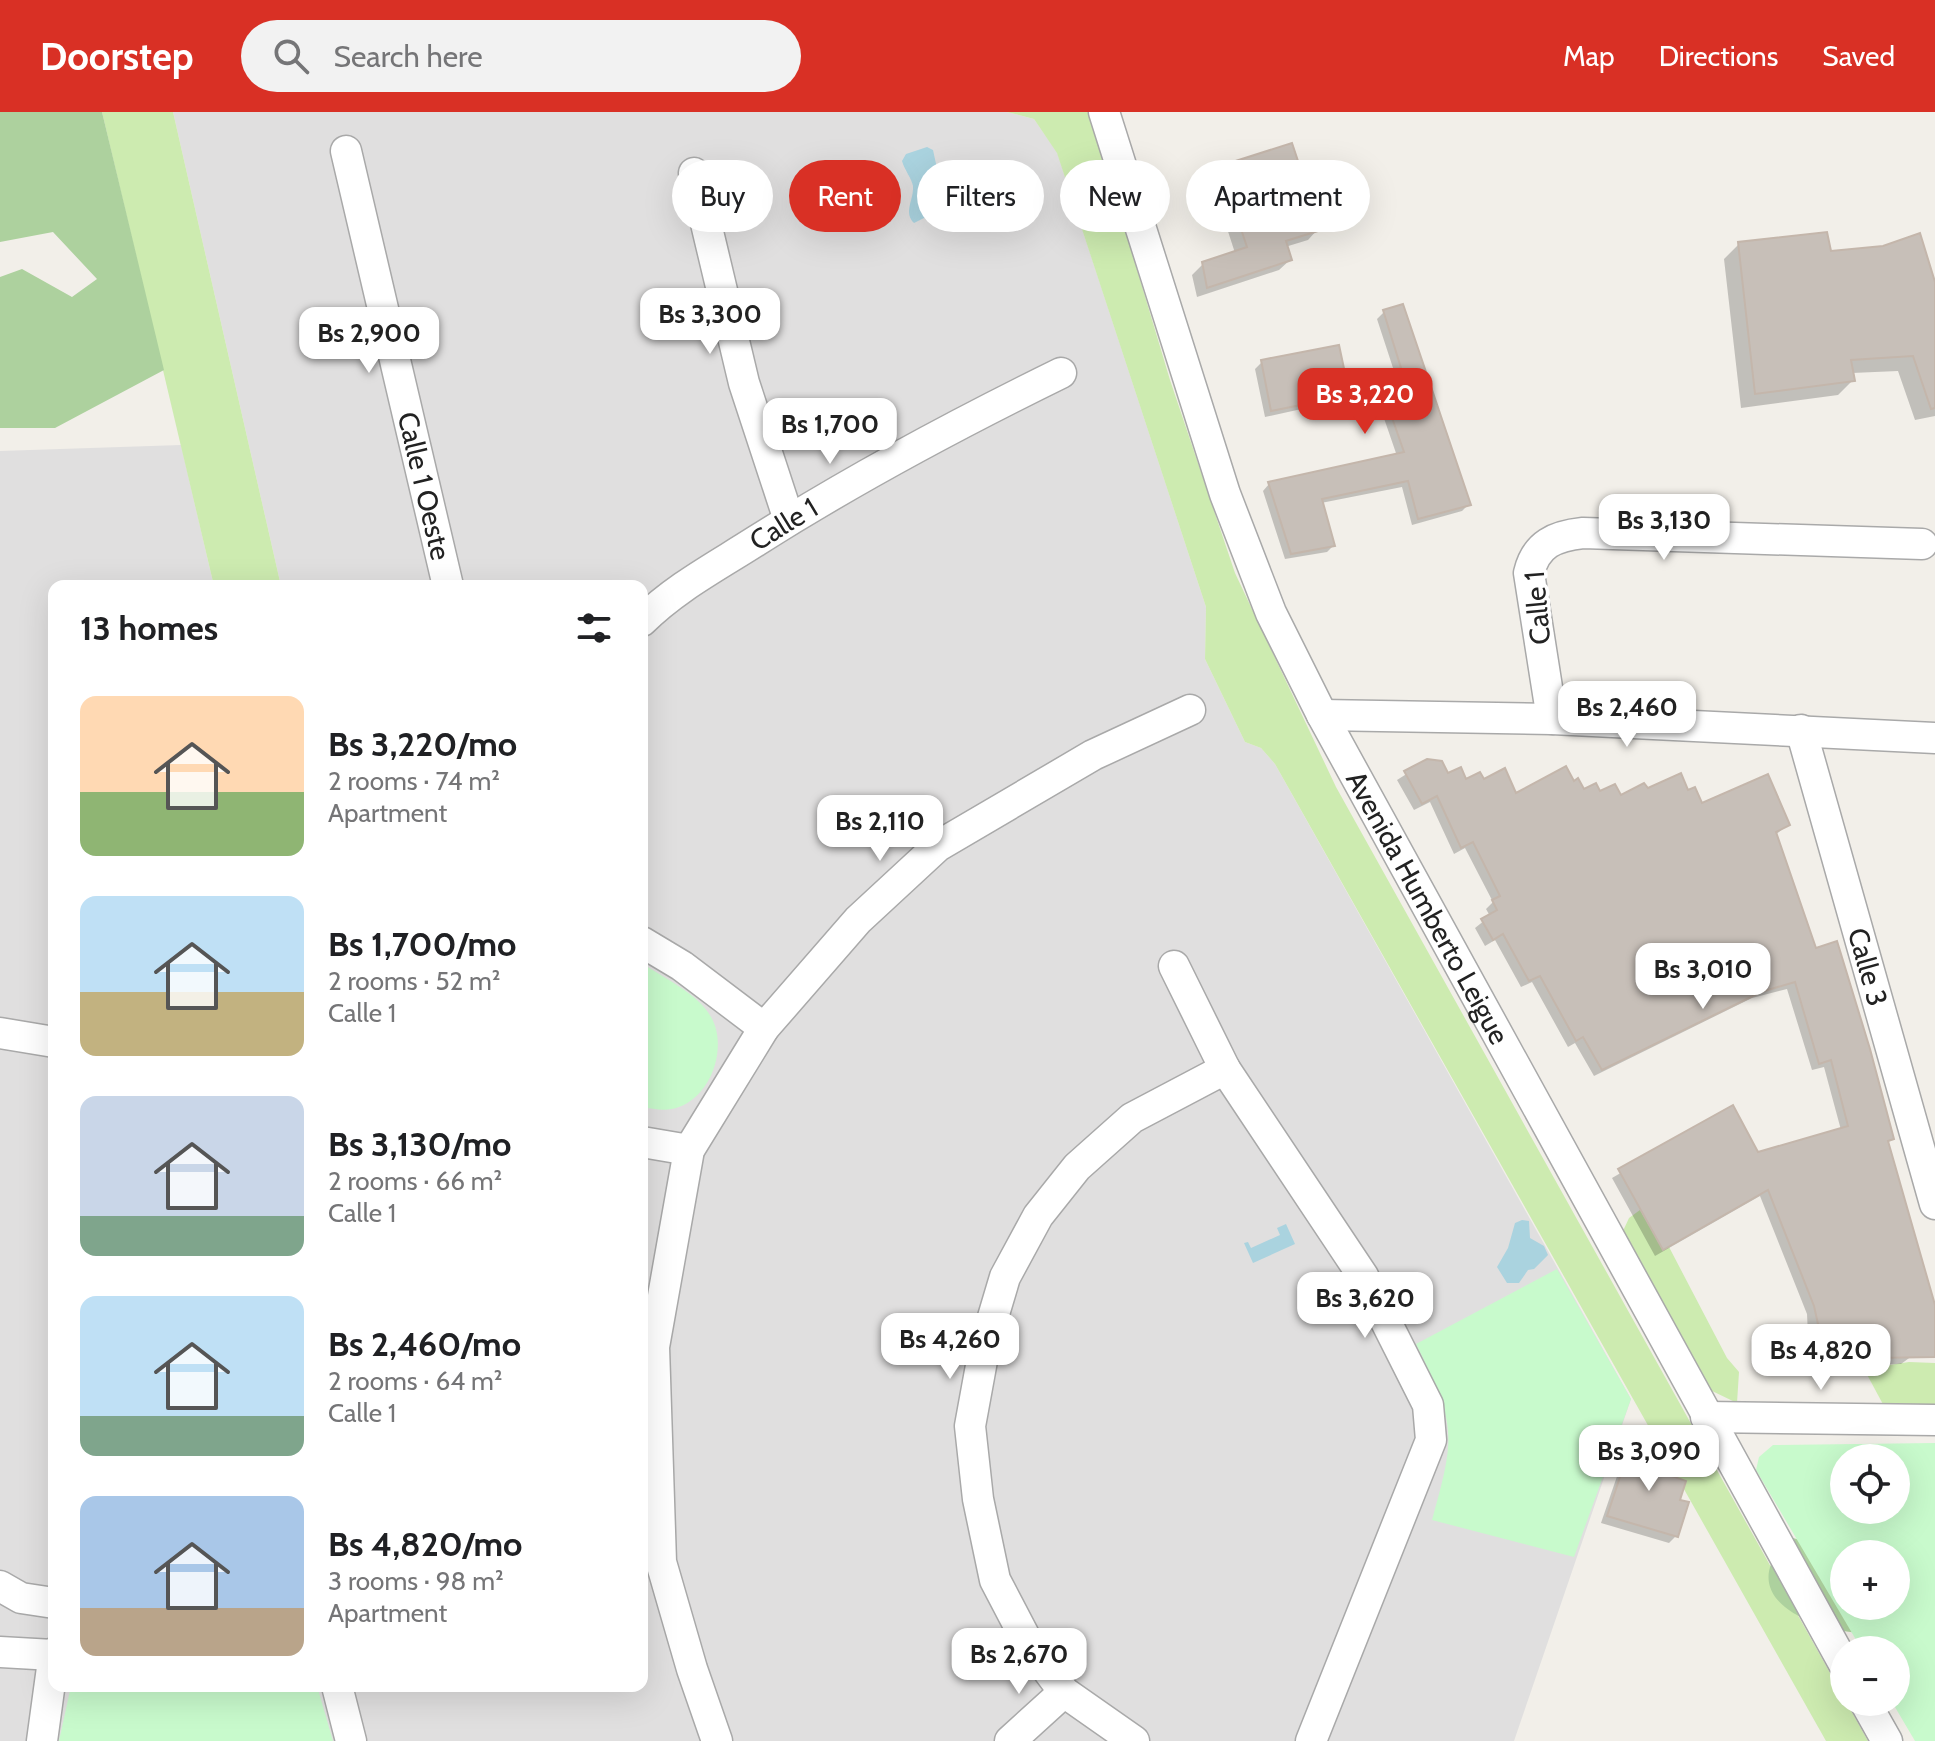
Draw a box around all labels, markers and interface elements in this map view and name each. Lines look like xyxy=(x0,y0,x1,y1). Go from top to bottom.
search box xyxy=(241,20,801,92)
text: Doorstep xyxy=(40,33,193,80)
icon: search xyxy=(269,34,313,78)
text: Search here xyxy=(333,38,483,75)
text: Map xyxy=(1563,39,1615,73)
text: Directions xyxy=(1659,39,1778,73)
text: Saved xyxy=(1822,39,1895,73)
chip: Buy xyxy=(672,160,773,232)
chip: Rent xyxy=(789,160,901,232)
chip: Filters xyxy=(917,160,1044,232)
chip: New xyxy=(1060,160,1170,232)
chip: Apartment xyxy=(1186,160,1370,232)
pin: Bs 3,300 xyxy=(627,288,793,356)
text: Bs 3,300 xyxy=(658,298,762,330)
pin: Bs 2,900 xyxy=(286,307,452,375)
text: Bs 2,900 xyxy=(317,317,421,349)
pin: Bs 3,220 xyxy=(1282,368,1448,436)
text: Bs 3,220 xyxy=(1316,378,1414,410)
pin: Bs 1,700 xyxy=(747,398,913,466)
text: Bs 1,700 xyxy=(781,408,879,440)
street label: Calle 1 Oeste xyxy=(391,409,458,563)
street label: Calle 1 xyxy=(743,490,824,558)
pin: Bs 3,130 xyxy=(1581,494,1747,562)
text: Bs 3,130 xyxy=(1617,504,1711,536)
street label: Calle 1 xyxy=(1517,570,1557,646)
icon: filters xyxy=(572,606,616,650)
text: 13 homes xyxy=(80,607,218,649)
pin: Bs 2,460 xyxy=(1544,681,1710,749)
text: Bs 2,460 xyxy=(1576,691,1678,723)
text: Bs 3,220/mo xyxy=(328,723,517,765)
icon: home xyxy=(144,728,240,824)
text: 2 rooms · 74 m² xyxy=(328,765,500,797)
street label: Avenida Humberto Leigue xyxy=(1339,765,1517,1050)
pin: Bs 2,110 xyxy=(797,795,963,863)
text: Apartment xyxy=(328,797,447,829)
text: Bs 2,110 xyxy=(835,805,925,837)
text: Bs 1,700/mo xyxy=(328,923,516,965)
street label: Calle 3 xyxy=(1841,924,1895,1010)
icon: home xyxy=(144,928,240,1024)
pin: Bs 3,010 xyxy=(1620,943,1786,1011)
text: Bs 3,010 xyxy=(1653,953,1753,985)
text: 2 rooms · 52 m² xyxy=(328,965,500,997)
text: Calle 1 xyxy=(328,997,396,1029)
text: Bs 3,130/mo xyxy=(328,1123,511,1165)
icon: home xyxy=(144,1128,240,1224)
text: 2 rooms · 66 m² xyxy=(328,1165,502,1197)
text: Calle 1 xyxy=(328,1197,396,1229)
pin: Bs 3,620 xyxy=(1282,1272,1448,1340)
text: Bs 3,620 xyxy=(1315,1282,1415,1314)
pin: Bs 4,260 xyxy=(867,1313,1033,1381)
text: Bs 2,460/mo xyxy=(328,1323,521,1365)
text: Bs 4,260 xyxy=(899,1323,1001,1355)
pin: Bs 4,820 xyxy=(1738,1324,1904,1392)
icon: home xyxy=(144,1328,240,1424)
text: Bs 4,820 xyxy=(1770,1334,1872,1366)
text: 2 rooms · 64 m² xyxy=(328,1365,503,1397)
text: Calle 1 xyxy=(328,1397,396,1429)
pin: Bs 3,090 xyxy=(1566,1425,1732,1493)
text: Bs 3,090 xyxy=(1597,1435,1701,1467)
map controls xyxy=(1830,1444,1910,1716)
button: locate xyxy=(1830,1444,1910,1524)
text: Bs 4,820/mo xyxy=(328,1523,522,1565)
icon: home xyxy=(144,1528,240,1624)
button: + xyxy=(1830,1540,1910,1620)
text: 3 rooms · 98 m² xyxy=(328,1565,504,1597)
text: Apartment xyxy=(328,1597,447,1629)
pin: Bs 2,670 xyxy=(936,1628,1102,1696)
button: − xyxy=(1830,1636,1910,1716)
text: Bs 2,670 xyxy=(970,1638,1068,1670)

